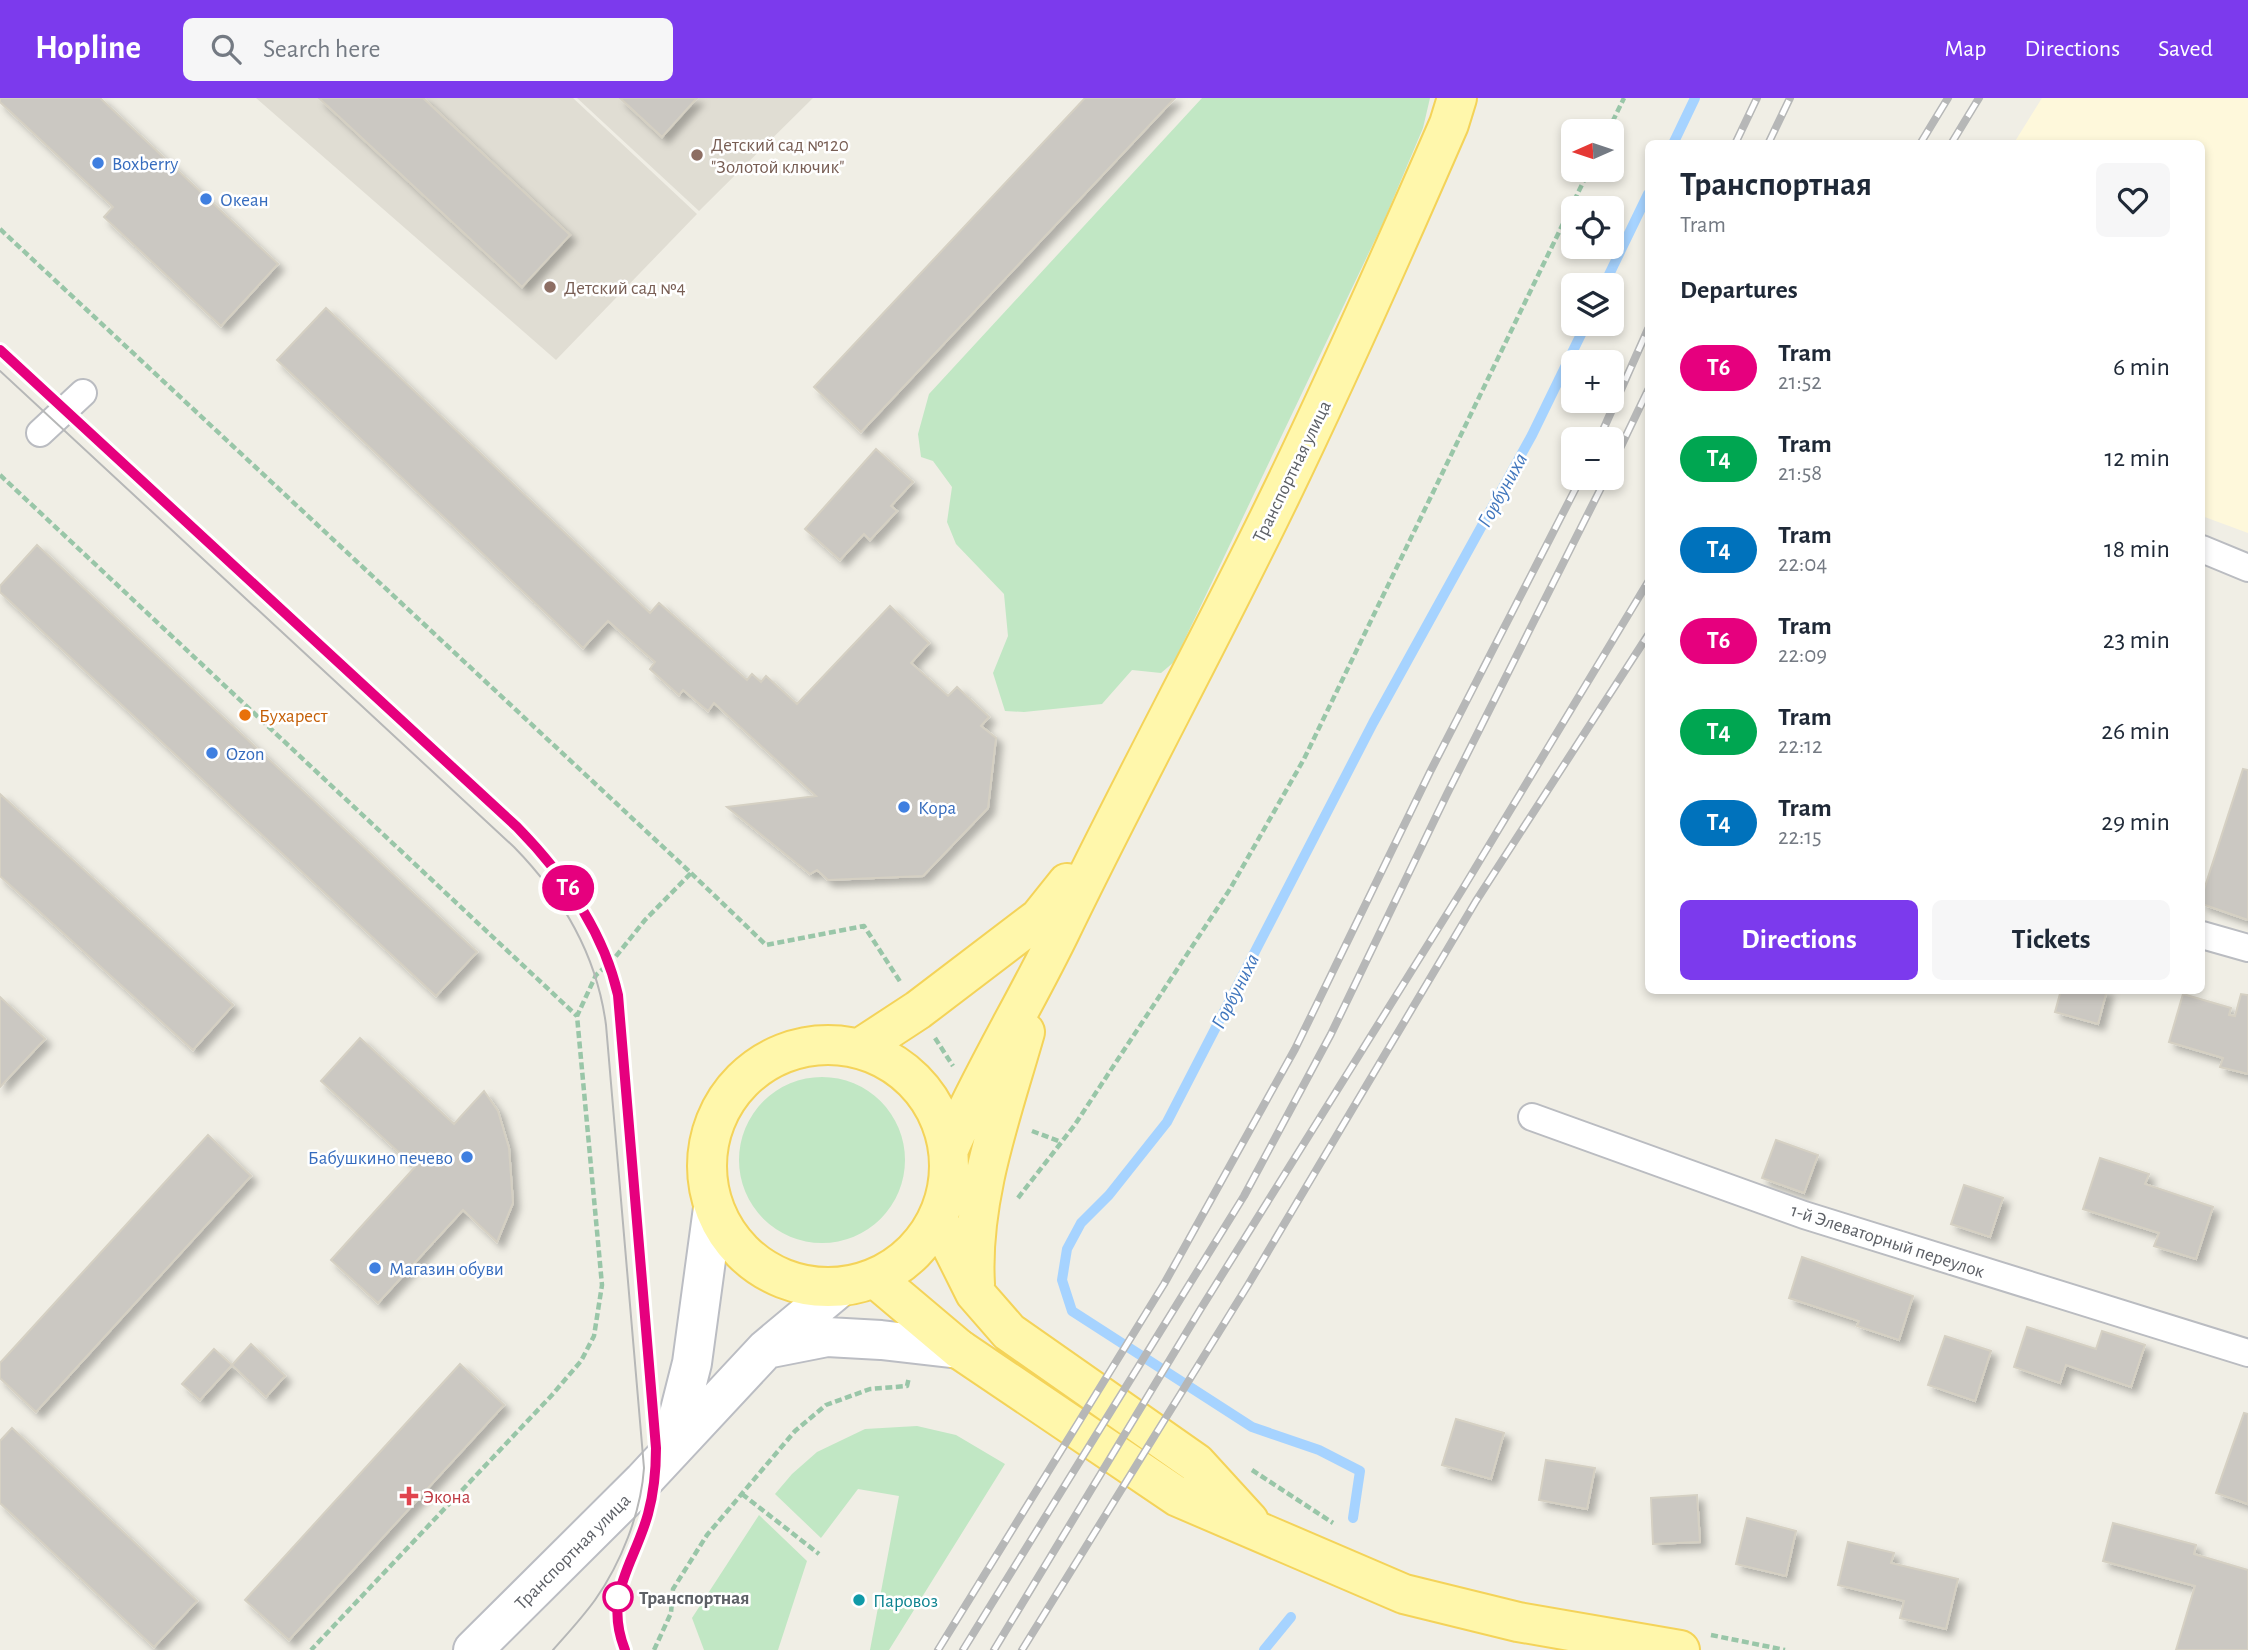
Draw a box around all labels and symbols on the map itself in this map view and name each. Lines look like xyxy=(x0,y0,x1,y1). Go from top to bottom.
north arrow xyxy=(1561,119,1624,182)
place label: Детский сад №120 "Золотой ключик" xyxy=(711,136,849,177)
marker: Детский сад №120 "Золотой ключик" xyxy=(689,147,705,163)
marker: Boxberry xyxy=(90,155,106,171)
place label: Boxberry xyxy=(112,155,178,174)
marker: Океан xyxy=(198,191,214,207)
place label: Океан xyxy=(220,191,269,210)
marker: Детский сад №4 xyxy=(542,279,558,295)
place label: Детский сад №4 xyxy=(564,279,686,298)
street label: Транспортная улица xyxy=(1250,398,1335,545)
water label: Горбуниха xyxy=(1474,450,1532,531)
marker: Бухарест xyxy=(237,707,253,723)
place label: Бухарест xyxy=(259,707,328,726)
marker: Ozon xyxy=(204,745,220,761)
place label: Ozon xyxy=(226,745,265,764)
marker: Кора xyxy=(896,799,912,815)
place label: Кора xyxy=(918,799,956,818)
line badge: T6 xyxy=(536,865,600,911)
water label: Горбуниха xyxy=(1208,950,1264,1033)
place label: Бабушкино печево xyxy=(308,1149,453,1168)
marker: Бабушкино печево xyxy=(459,1149,475,1165)
street label: 1-й Элеваторный переулок xyxy=(1788,1201,1987,1282)
marker: Магазин обуви xyxy=(367,1260,383,1276)
place label: Магазин обуви xyxy=(389,1260,504,1279)
marker: Экона xyxy=(401,1488,417,1504)
place label: Экона xyxy=(423,1488,471,1507)
street label: Транспортная улица xyxy=(512,1490,635,1614)
marker: Транспортная xyxy=(603,1582,633,1612)
place label: Транспортная xyxy=(639,1589,750,1608)
marker: Паровоз xyxy=(851,1592,867,1608)
place label: Паровоз xyxy=(873,1592,938,1611)

